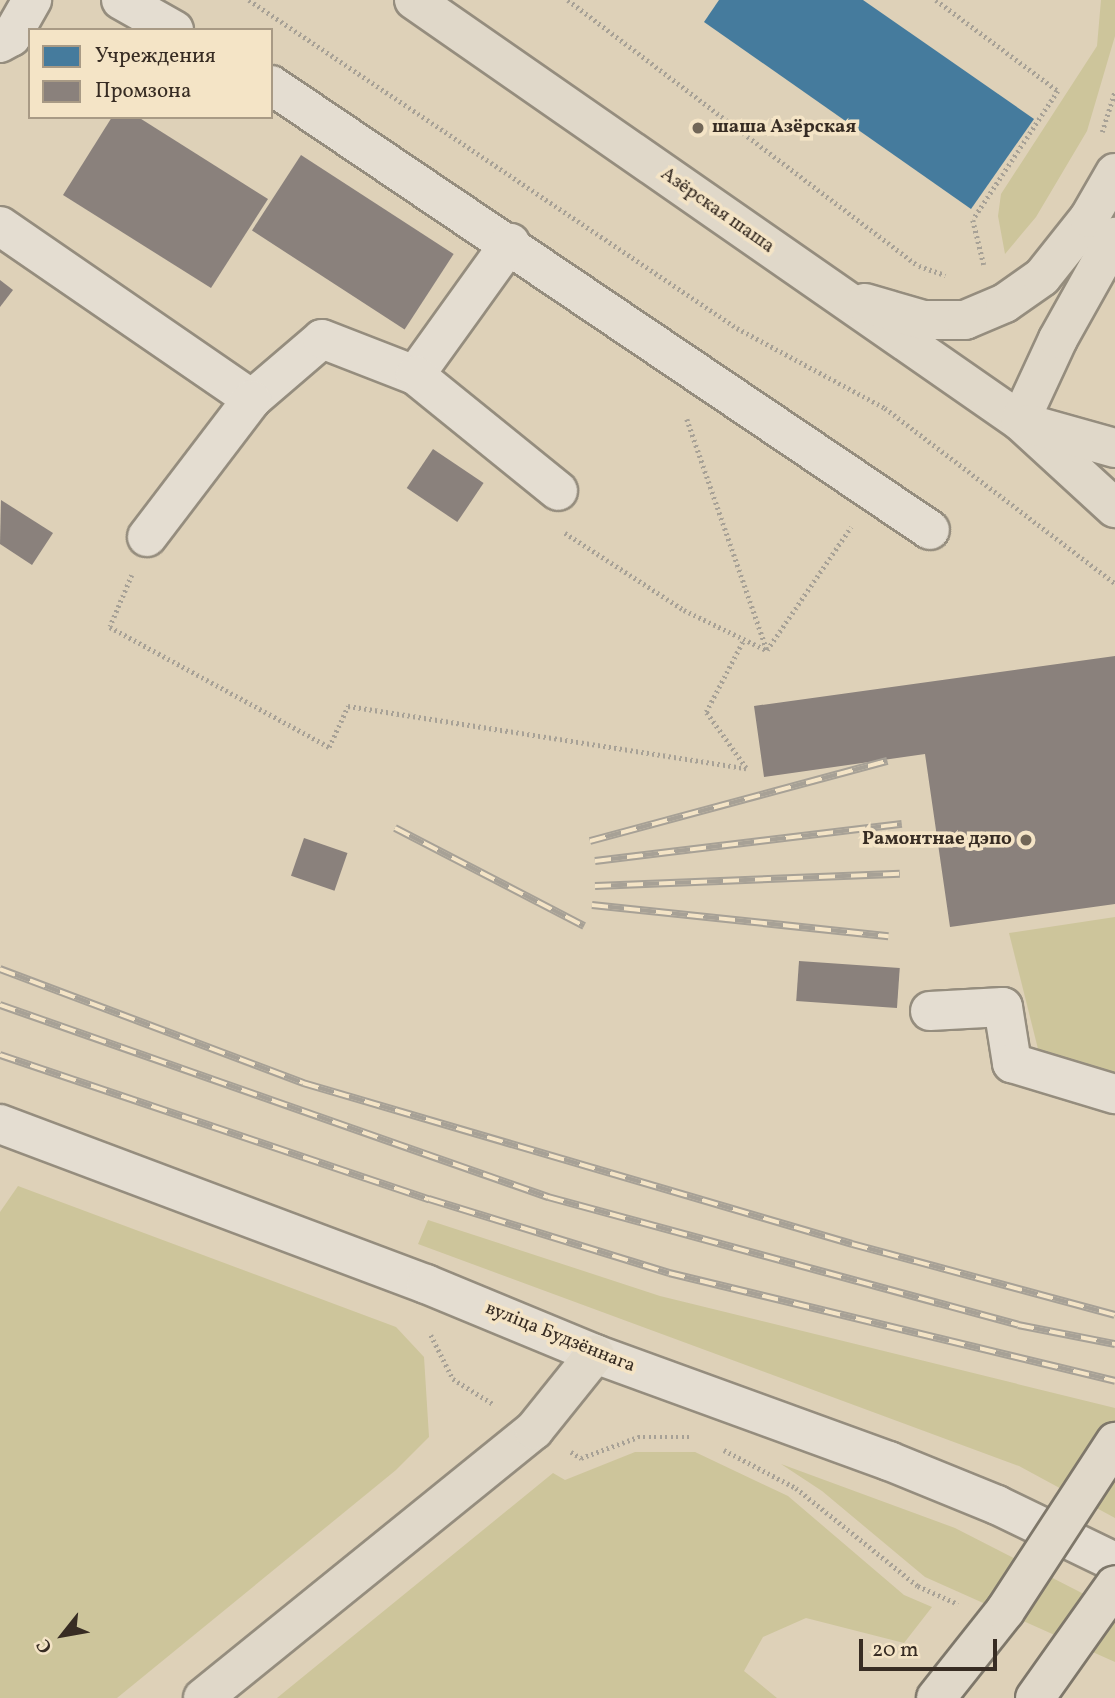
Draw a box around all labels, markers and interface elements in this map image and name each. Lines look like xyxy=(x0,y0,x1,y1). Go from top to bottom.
legend xyxy=(28,28,273,119)
text: Учреждения xyxy=(95,42,216,71)
text: Промзона xyxy=(95,77,191,106)
place label: шаша Азёрская xyxy=(712,117,856,139)
marker: шаша Азёрская xyxy=(690,120,706,136)
street label: Азёрская шаша xyxy=(656,163,778,259)
place label: Рамонтнае дэпо xyxy=(862,829,1012,851)
marker: Рамонтнае дэпо xyxy=(1018,832,1034,848)
street label: вуліца Будзённага xyxy=(482,1298,638,1378)
north arrow xyxy=(28,1600,98,1670)
scale bar xyxy=(863,1624,1001,1668)
text: С xyxy=(31,1634,59,1658)
text: 20 m xyxy=(872,1636,918,1665)

